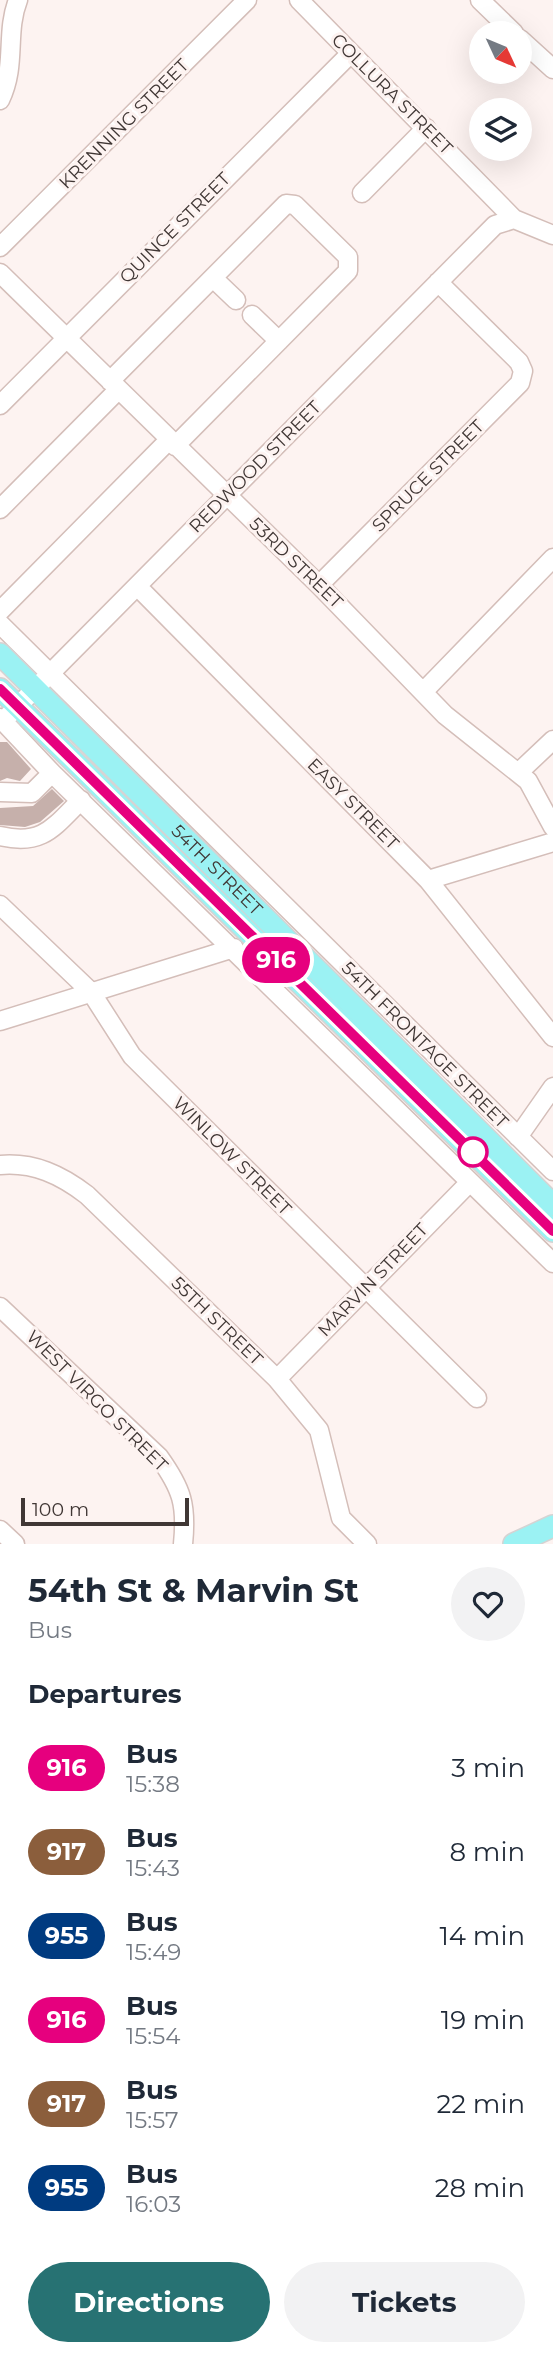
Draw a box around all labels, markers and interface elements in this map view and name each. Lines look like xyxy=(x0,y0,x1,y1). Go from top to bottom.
north arrow xyxy=(469,21,532,84)
map controls xyxy=(469,21,532,161)
street label: COLLURA STREET xyxy=(327,29,457,159)
street label: KRENNING STREET xyxy=(55,54,194,193)
button: layers xyxy=(469,98,532,161)
street label: QUINCE STREET xyxy=(115,168,235,288)
street label: REDWOOD STREET xyxy=(184,396,326,538)
street label: SPRUCE STREET xyxy=(367,415,489,537)
street label: 53RD STREET xyxy=(245,513,348,614)
street label: EASY STREET xyxy=(303,754,404,855)
street label: 54TH STREET xyxy=(167,820,267,920)
line badge: 916 xyxy=(236,937,316,983)
text: 916 xyxy=(256,945,296,974)
street label: 54TH FRONTAGE STREET xyxy=(337,957,513,1133)
street label: WINLOW STREET xyxy=(168,1092,296,1220)
unlabelled marker xyxy=(458,1137,488,1167)
street label: MARVIN STREET xyxy=(313,1218,433,1341)
street label: 55TH STREET xyxy=(167,1272,268,1371)
street label: WEST VIRGO STREET xyxy=(22,1326,173,1477)
scale bar xyxy=(21,1495,189,1527)
text: 100 m xyxy=(32,1498,89,1521)
button: heart xyxy=(451,1567,525,1641)
text: 54th St & Marvin St xyxy=(28,1570,359,1610)
text: Bus xyxy=(28,1616,72,1644)
text: Departures xyxy=(28,1678,182,1710)
text: Bus xyxy=(126,1738,178,1770)
text: 3 min xyxy=(451,1752,525,1784)
text: 916 xyxy=(47,1753,86,1782)
text: 15:38 xyxy=(126,1770,180,1798)
text: Bus xyxy=(126,1822,178,1854)
text: 8 min xyxy=(449,1836,525,1868)
text: 917 xyxy=(47,1837,86,1866)
text: 15:43 xyxy=(126,1854,180,1882)
text: Bus xyxy=(126,1906,178,1938)
text: 14 min xyxy=(439,1920,525,1952)
text: 955 xyxy=(45,1921,88,1950)
text: 15:49 xyxy=(126,1938,181,1966)
text: Bus xyxy=(126,1990,178,2022)
text: 19 min xyxy=(441,2004,525,2036)
text: 916 xyxy=(47,2005,86,2034)
text: 15:54 xyxy=(126,2022,180,2050)
text: Bus xyxy=(126,2074,178,2106)
text: 22 min xyxy=(436,2088,525,2120)
text: 917 xyxy=(47,2089,86,2118)
text: 15:57 xyxy=(126,2106,178,2134)
text: Bus xyxy=(126,2158,178,2190)
text: 28 min xyxy=(435,2172,525,2204)
text: 955 xyxy=(45,2173,88,2202)
text: 16:03 xyxy=(126,2190,181,2218)
button: Directions xyxy=(28,2262,270,2342)
button: Tickets xyxy=(284,2262,525,2342)

